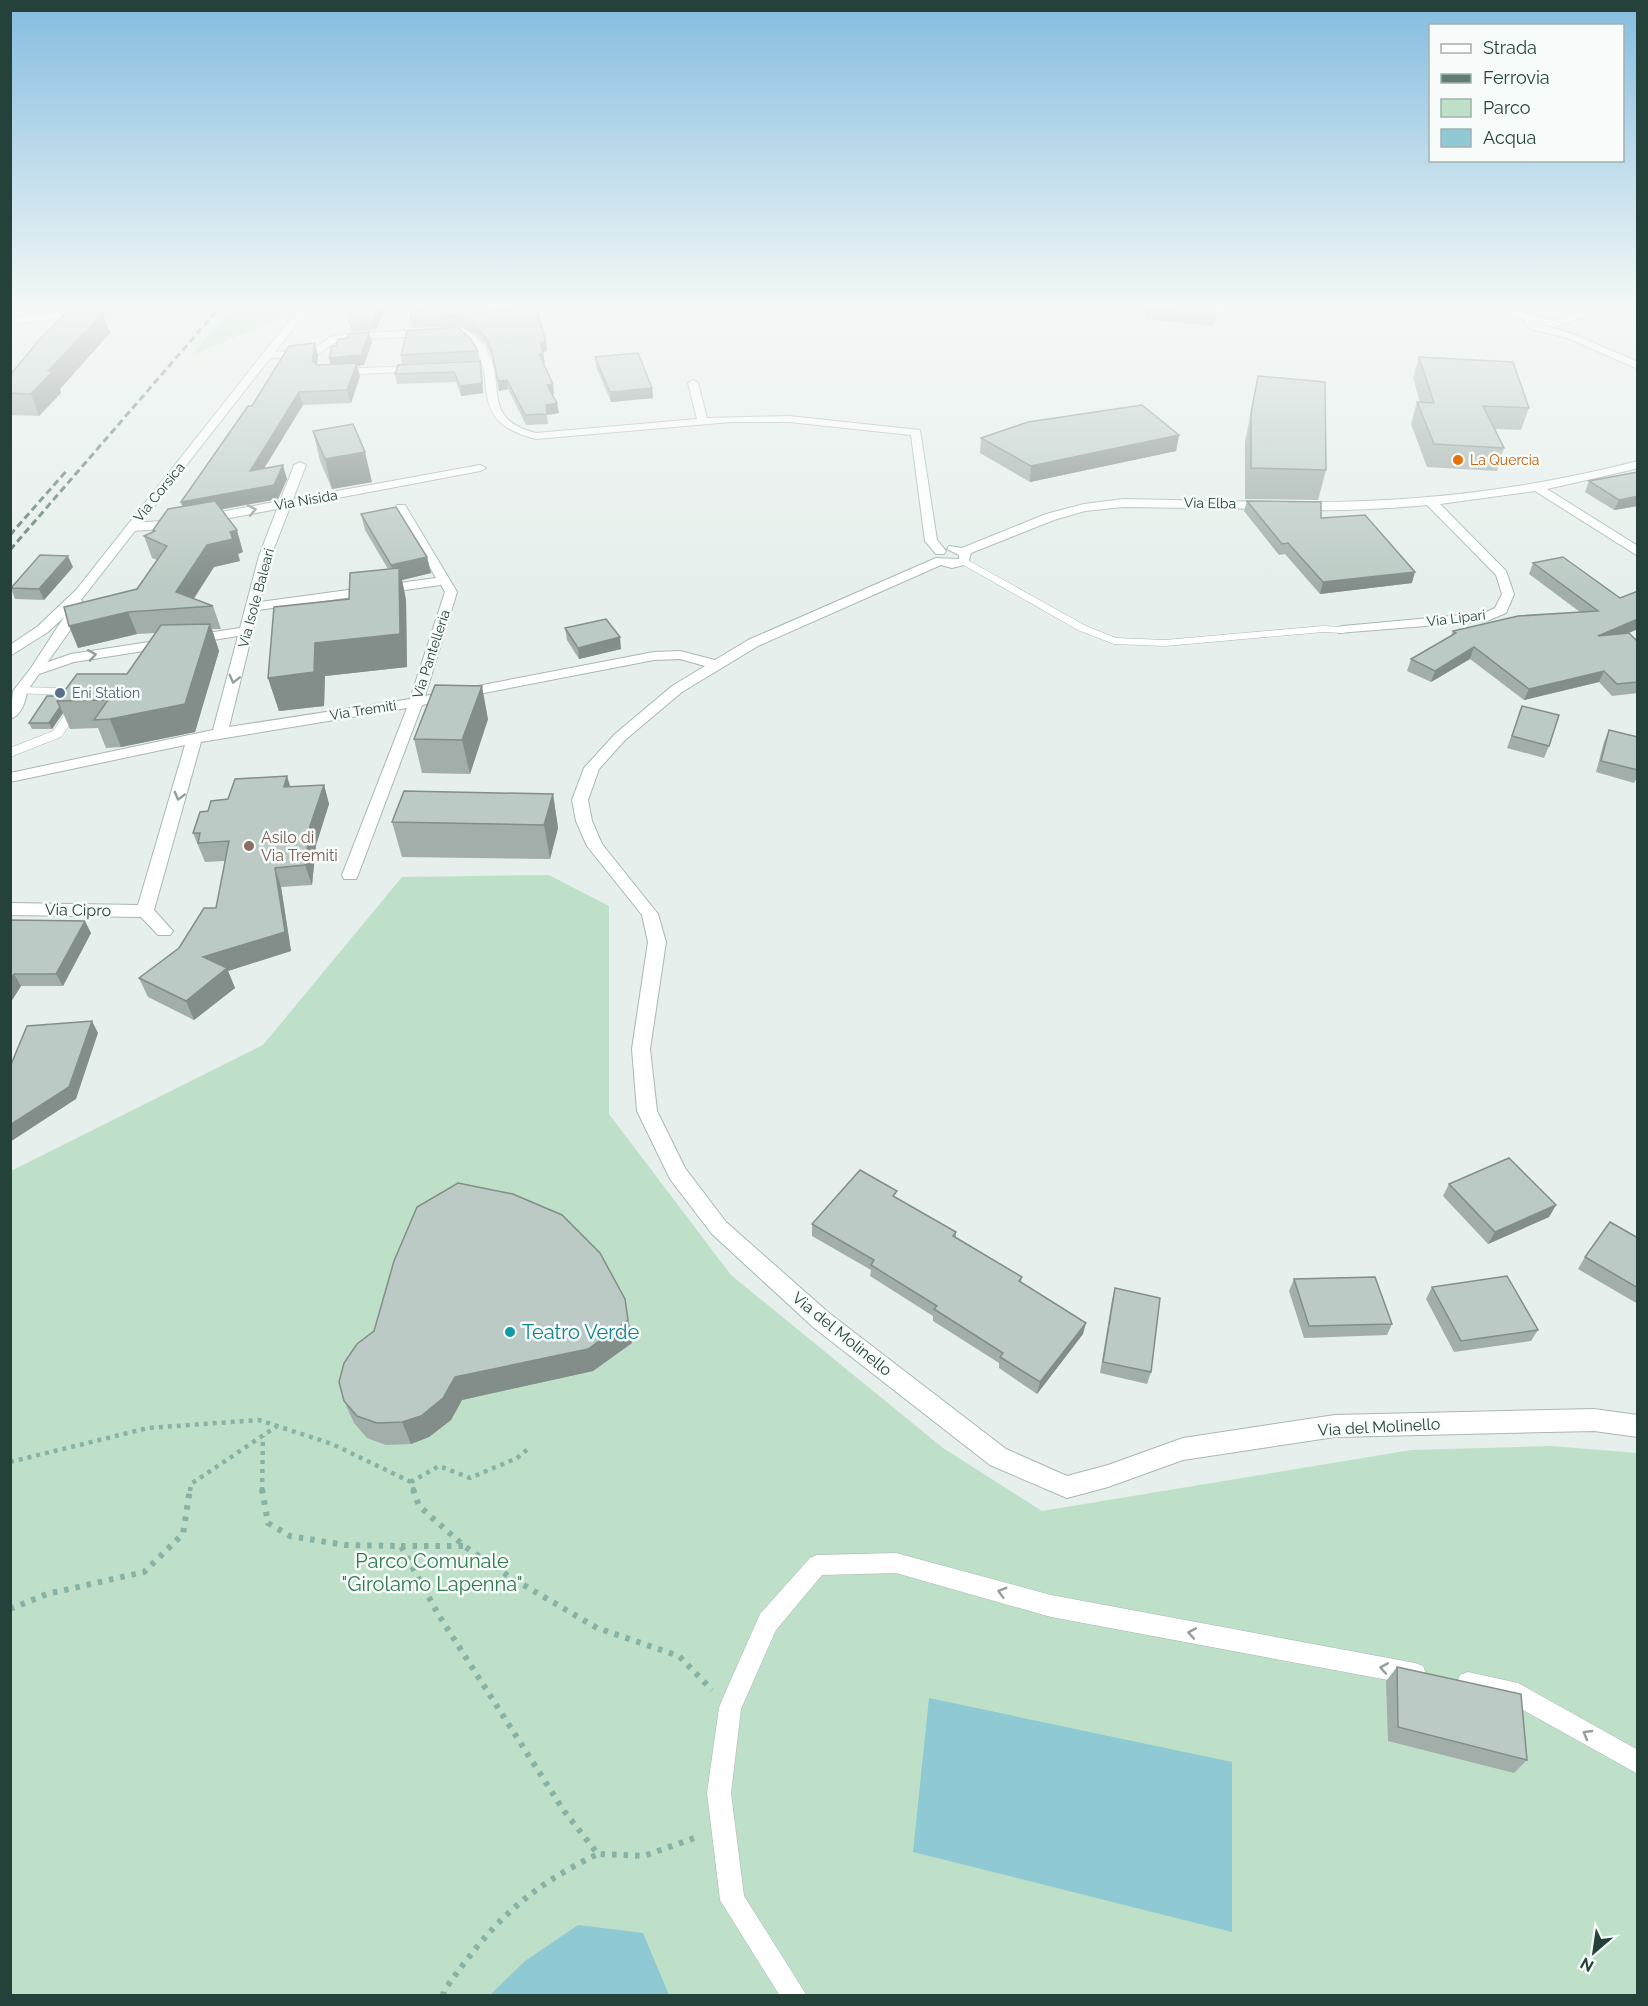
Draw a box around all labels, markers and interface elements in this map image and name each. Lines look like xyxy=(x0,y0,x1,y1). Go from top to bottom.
legend xyxy=(1429,24,1624,162)
text: Strada xyxy=(1483,37,1537,58)
text: Ferrovia xyxy=(1483,67,1550,88)
text: Parco xyxy=(1483,97,1531,118)
text: Acqua xyxy=(1483,127,1536,148)
place label: La Quercia xyxy=(1470,452,1539,468)
marker: La Quercia xyxy=(1451,453,1465,467)
street label: Via Corsica xyxy=(130,459,188,525)
street label: Via Nisida xyxy=(273,487,339,513)
street label: Via Elba xyxy=(1184,495,1236,511)
one-way arrow xyxy=(246,504,256,517)
street label: Via Isole Baleari xyxy=(235,546,277,650)
street label: Via Lipari xyxy=(1426,606,1486,630)
street label: Via Pantelleria xyxy=(409,608,453,700)
one-way arrow xyxy=(87,649,97,662)
one-way arrow xyxy=(228,674,241,684)
place label: Eni Station xyxy=(72,685,140,701)
marker: Eni Station xyxy=(53,686,67,700)
street label: Via Tremiti xyxy=(329,697,397,723)
one-way arrow xyxy=(174,790,186,801)
place label: Asilo di Via Tremiti xyxy=(261,828,338,865)
marker: Asilo di Via Tremiti xyxy=(242,839,256,853)
street label: Via Cipro xyxy=(45,900,111,920)
street label: Via del Molinello xyxy=(788,1288,896,1380)
place label: Teatro Verde xyxy=(522,1320,639,1344)
marker: Teatro Verde xyxy=(503,1325,517,1339)
street label: Via del Molinello xyxy=(1317,1414,1441,1440)
park label: Parco Comunale "Girolamo Lapenna" xyxy=(341,1549,523,1596)
one-way arrow xyxy=(997,1587,1007,1600)
one-way arrow xyxy=(1188,1627,1198,1640)
one-way arrow xyxy=(1379,1662,1389,1675)
one-way arrow xyxy=(1582,1730,1593,1742)
north arrow xyxy=(1564,1922,1624,1982)
text: N xyxy=(1577,1953,1597,1976)

